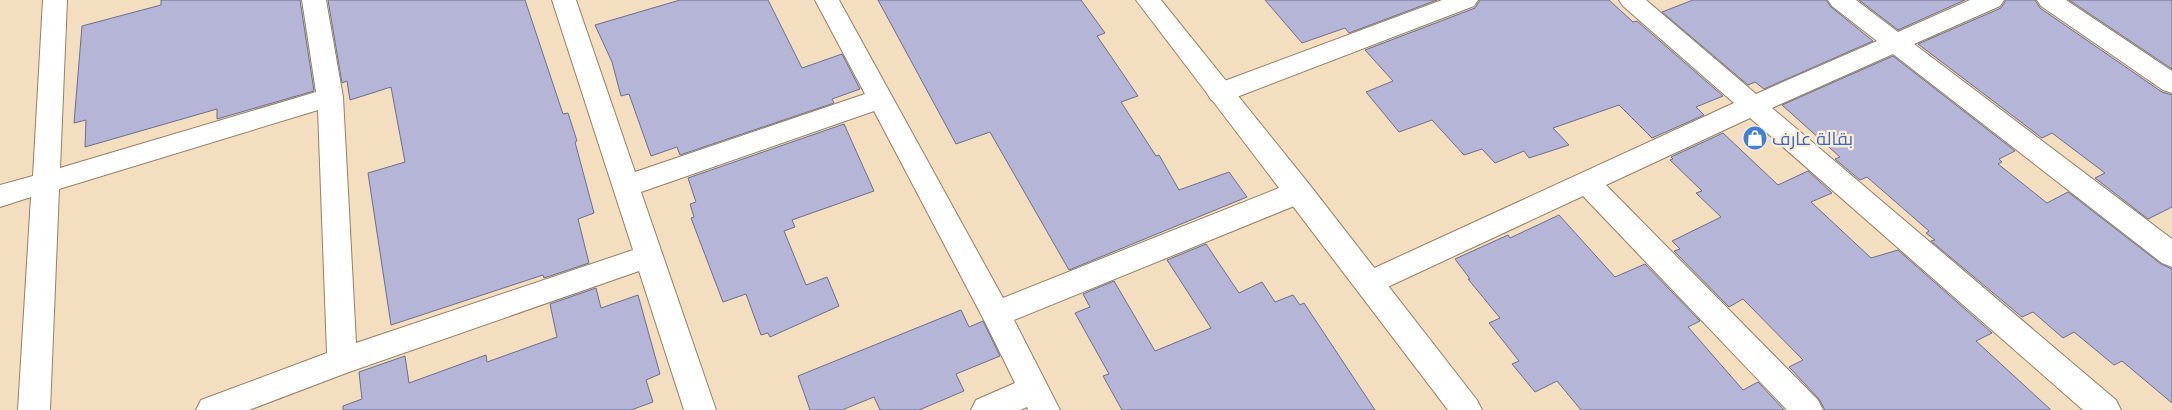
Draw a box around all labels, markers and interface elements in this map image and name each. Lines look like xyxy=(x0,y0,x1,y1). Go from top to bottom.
shop icon: بقالة عارف xyxy=(1742,125,1768,151)
place label: بقالة عارف xyxy=(1772,127,1853,150)

